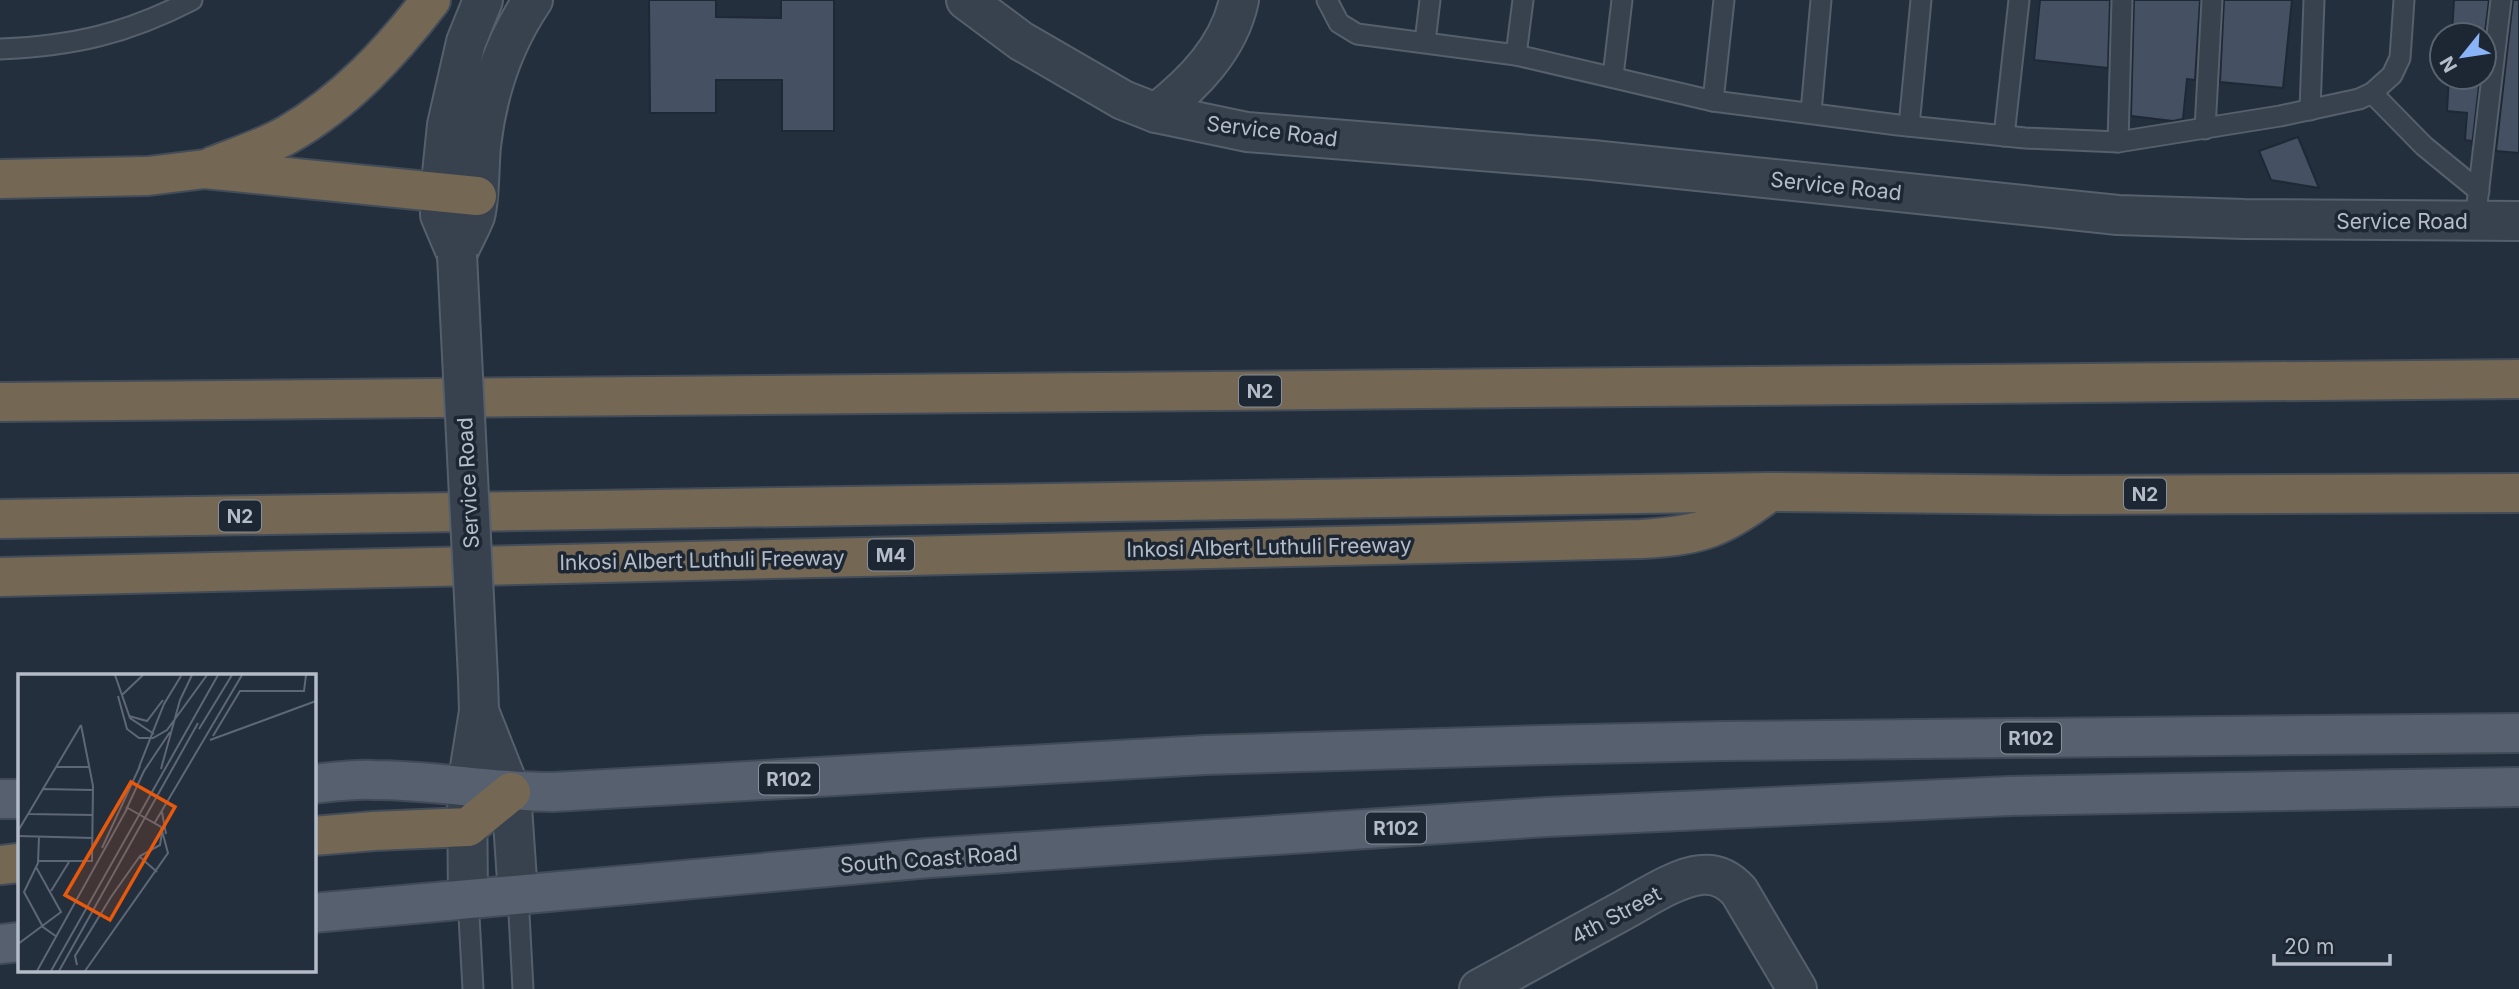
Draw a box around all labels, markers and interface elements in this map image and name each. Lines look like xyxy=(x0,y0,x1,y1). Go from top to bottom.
north arrow xyxy=(2428,21,2498,91)
text: N xyxy=(2435,52,2462,76)
street label: Service Road xyxy=(1205,111,1339,151)
street label: Service Road xyxy=(1769,167,1903,205)
street label: Service Road xyxy=(2336,209,2468,234)
road number: N2 xyxy=(1239,376,1281,406)
street label: Service Road xyxy=(452,417,484,549)
road number: N2 xyxy=(2124,478,2166,509)
road number: N2 xyxy=(219,500,261,531)
street label: Inkosi Albert Luthuli Freeway xyxy=(1126,532,1412,562)
road number: M4 xyxy=(868,540,914,570)
street label: Inkosi Albert Luthuli Freeway xyxy=(559,545,845,575)
inset map xyxy=(18,674,315,972)
road number: R102 xyxy=(2001,722,2061,754)
road number: R102 xyxy=(759,764,819,794)
road number: R102 xyxy=(1366,813,1426,844)
street label: South Coast Road xyxy=(839,840,1019,878)
street label: 4th Street xyxy=(1567,881,1665,949)
scale bar xyxy=(2274,922,2390,966)
text: 20 m xyxy=(2284,934,2334,959)

